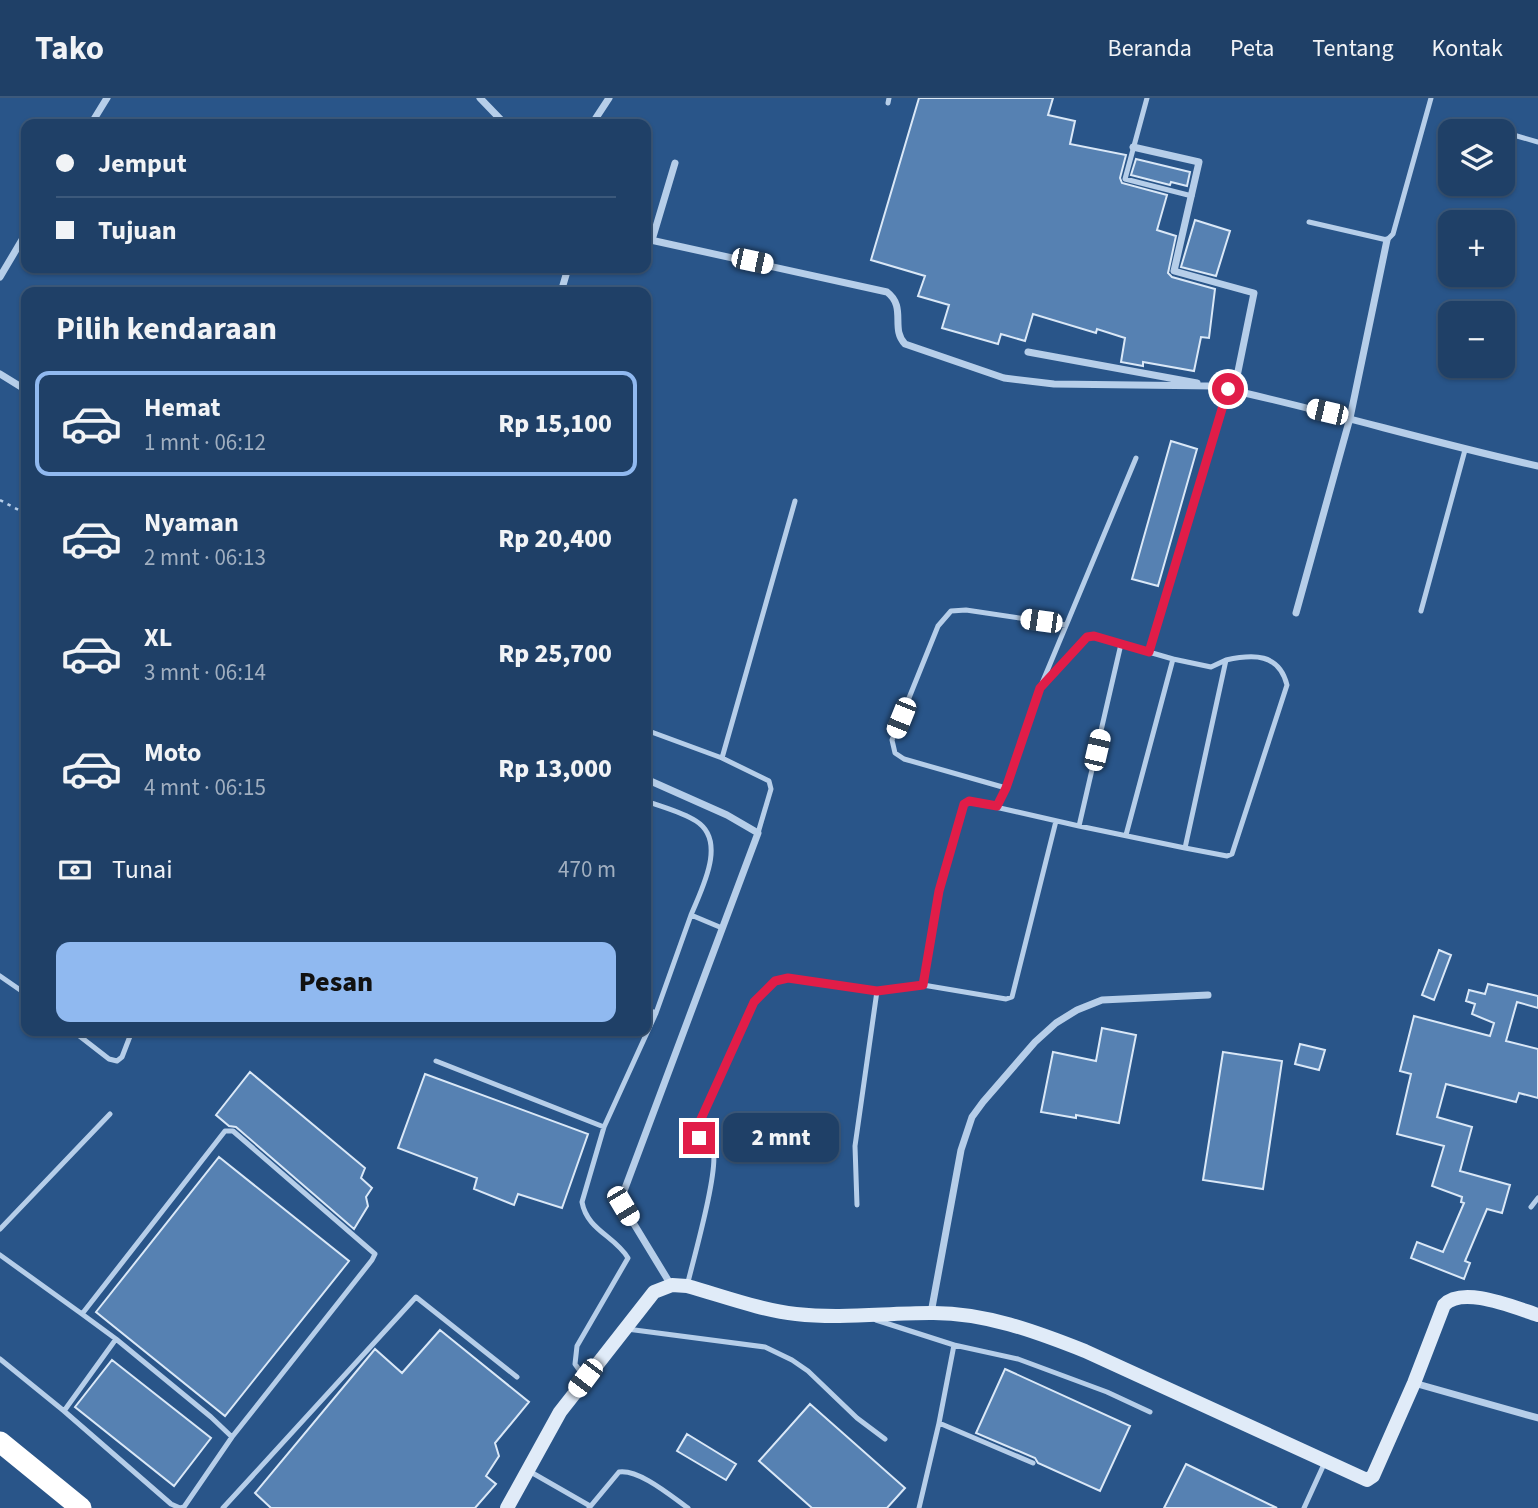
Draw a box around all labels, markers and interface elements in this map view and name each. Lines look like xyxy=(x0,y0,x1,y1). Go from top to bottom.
text: Tako xyxy=(35,25,104,72)
text: Beranda xyxy=(1108,31,1192,66)
text: Peta xyxy=(1230,31,1274,66)
text: Tentang xyxy=(1312,31,1394,66)
text: Kontak xyxy=(1432,31,1503,66)
map controls xyxy=(1438,119,1515,378)
button: layers xyxy=(1438,119,1515,196)
text: Jemput xyxy=(98,145,187,182)
button: + xyxy=(1438,210,1515,287)
text: Tujuan xyxy=(98,212,177,249)
car xyxy=(730,246,775,276)
button: − xyxy=(1438,301,1515,378)
text: Pilih kendaraan xyxy=(56,306,277,352)
route start xyxy=(1212,373,1244,405)
text: Hemat xyxy=(144,389,220,426)
icon: car xyxy=(60,392,123,455)
car xyxy=(1305,397,1350,427)
text: Rp 15,100 xyxy=(498,405,612,442)
text: 1 mnt · 06:12 xyxy=(144,426,266,459)
text: Nyaman xyxy=(144,504,239,541)
icon: car xyxy=(60,507,123,570)
text: Rp 20,400 xyxy=(498,520,612,557)
text: 2 mnt · 06:13 xyxy=(144,541,266,574)
car xyxy=(1019,608,1064,634)
text: XL xyxy=(144,619,172,656)
icon: car xyxy=(60,622,123,685)
text: Rp 25,700 xyxy=(498,635,612,672)
text: 3 mnt · 06:14 xyxy=(144,656,266,689)
car xyxy=(884,695,919,741)
car xyxy=(1083,727,1112,773)
text: Moto xyxy=(144,734,201,771)
icon: car xyxy=(60,737,123,800)
text: Rp 13,000 xyxy=(498,750,612,787)
text: 4 mnt · 06:15 xyxy=(144,771,266,804)
icon: cash xyxy=(56,851,94,889)
text: Tunai xyxy=(112,851,173,888)
text: 470 m xyxy=(558,853,616,886)
button: Pesan xyxy=(56,942,616,1022)
callout: 2 mnt xyxy=(724,1114,839,1162)
text: 2 mnt xyxy=(752,1121,811,1154)
route end xyxy=(683,1122,715,1154)
car xyxy=(604,1183,643,1229)
car xyxy=(564,1355,607,1401)

